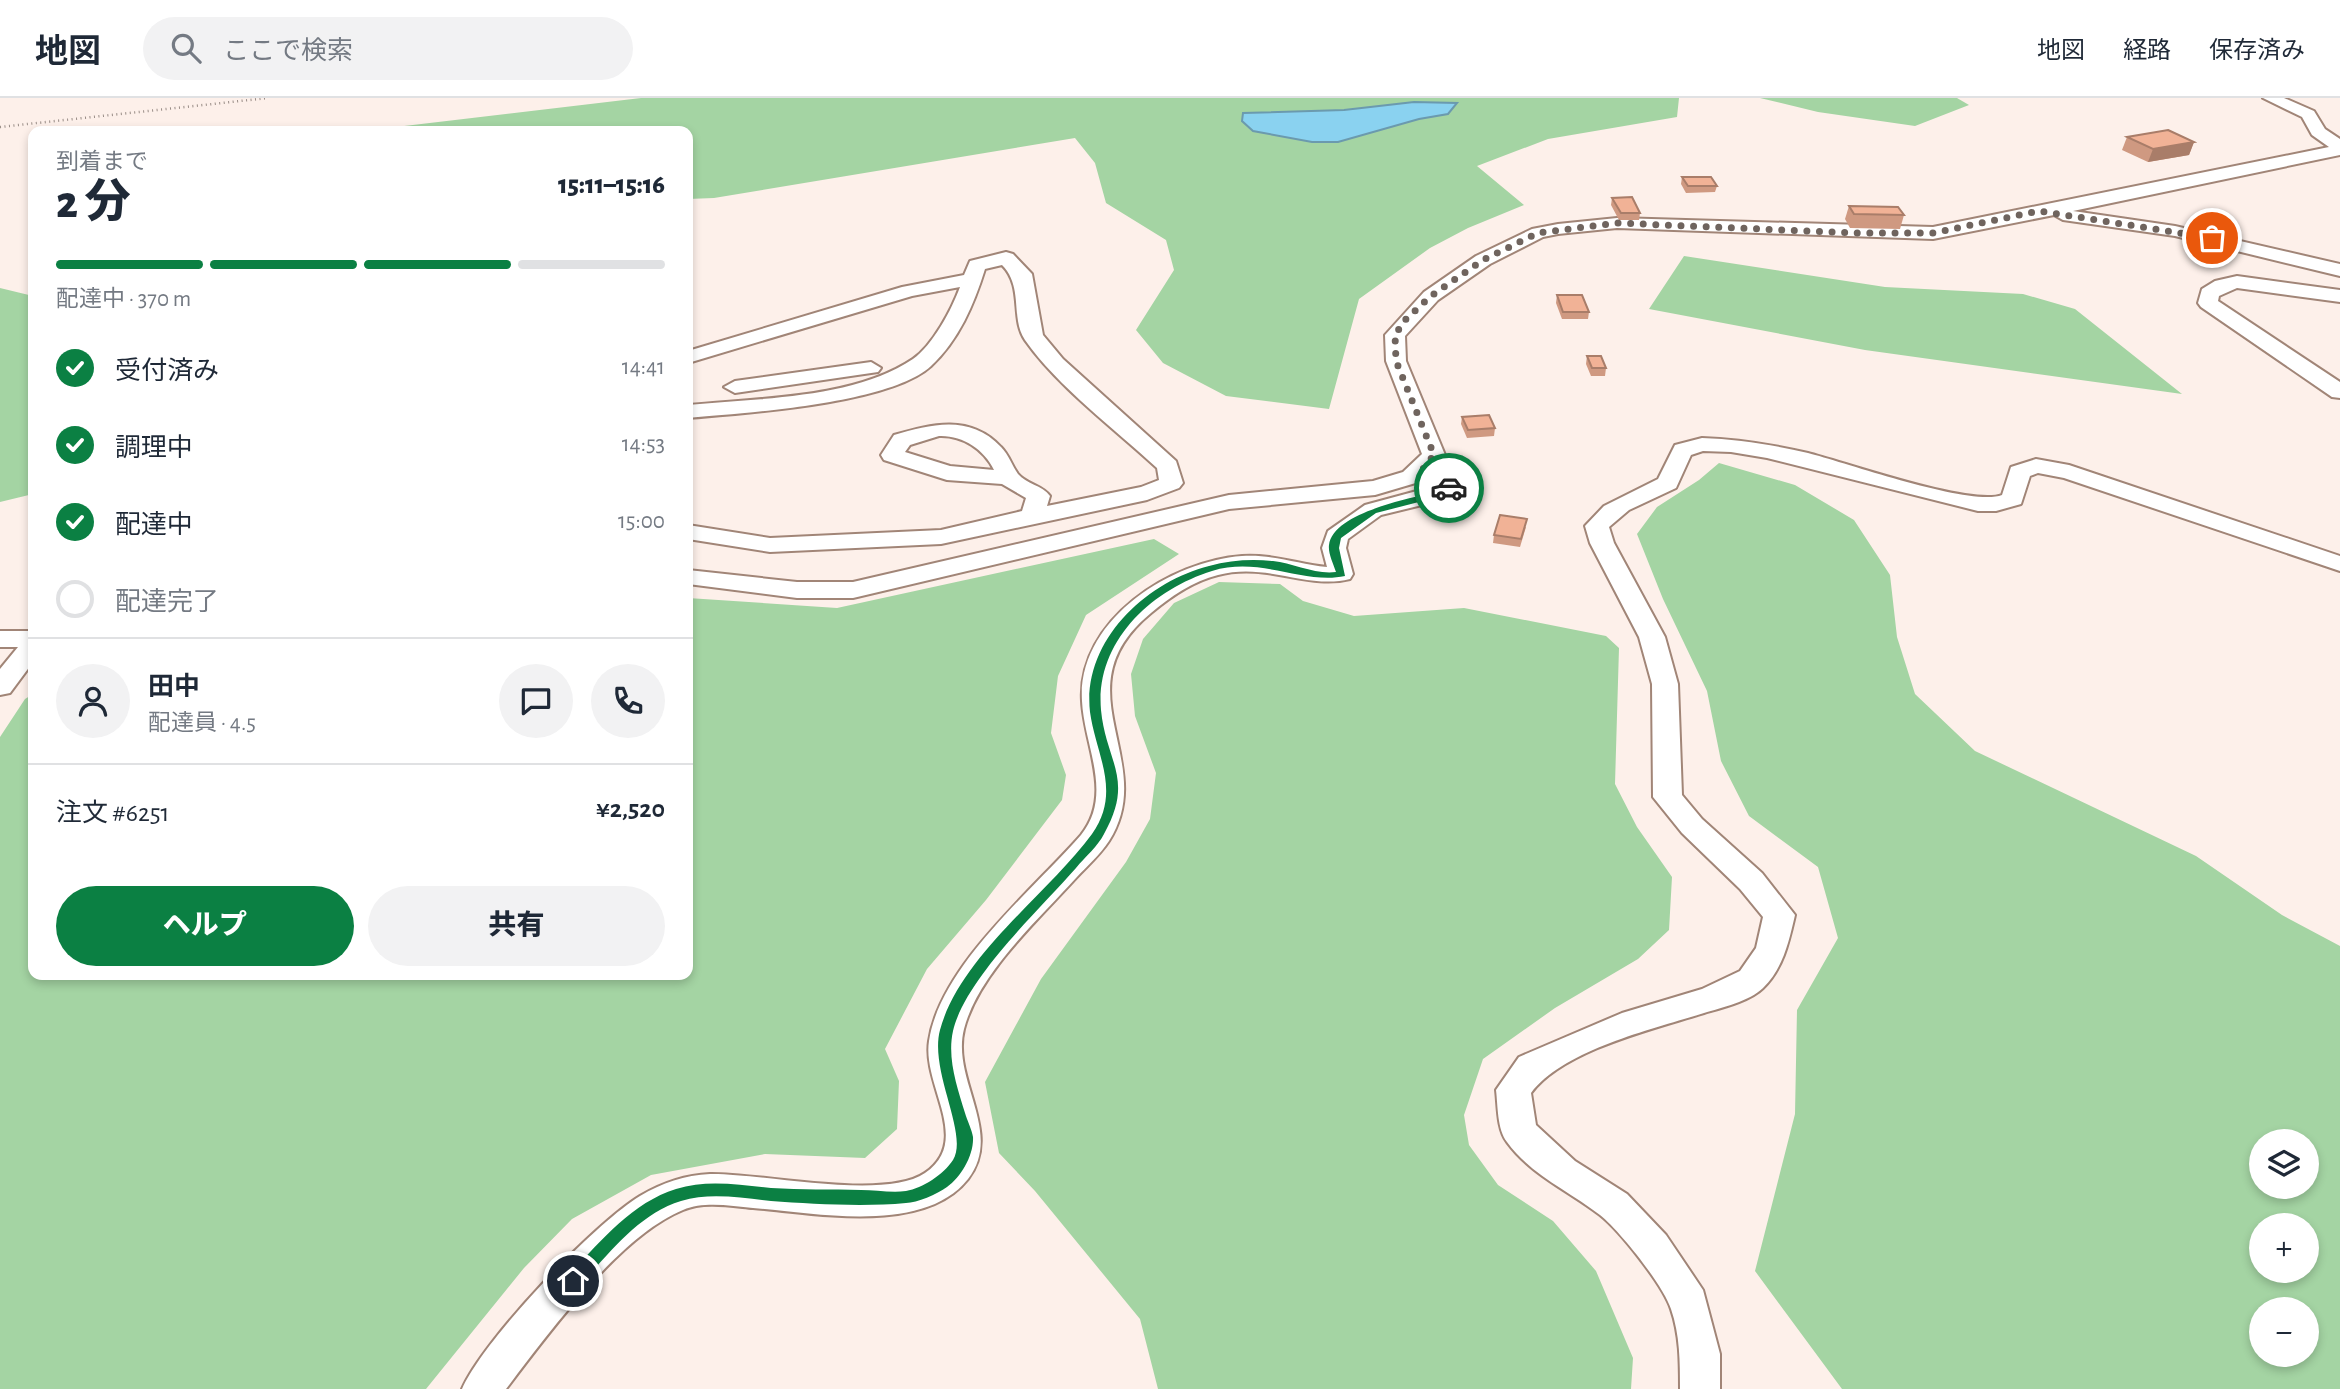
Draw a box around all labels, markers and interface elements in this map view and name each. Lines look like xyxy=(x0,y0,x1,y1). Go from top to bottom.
search box xyxy=(143,17,633,80)
icon: search xyxy=(167,29,205,67)
text: 地図 xyxy=(35,36,101,69)
text: ここで検索 xyxy=(223,38,353,64)
text: 地図 xyxy=(2037,39,2085,63)
text: 経路 xyxy=(2123,39,2171,63)
text: 保存済み xyxy=(2209,39,2305,63)
text: 到着まで xyxy=(56,151,148,174)
text: 15:11–15:16 xyxy=(558,172,665,198)
text: 2 分 xyxy=(56,180,131,226)
pin xyxy=(2182,208,2242,268)
icon: bag xyxy=(2193,219,2231,257)
text: 配達中 · 370 m xyxy=(56,288,191,311)
icon: check xyxy=(56,349,94,387)
text: 14:41 xyxy=(622,356,665,379)
text: 受付済み xyxy=(115,358,219,384)
icon: check xyxy=(56,426,94,464)
text: 14:53 xyxy=(622,433,665,456)
text: 調理中 xyxy=(115,435,193,461)
courier xyxy=(1414,453,1484,523)
icon: car xyxy=(1430,469,1468,507)
icon: check xyxy=(56,503,94,541)
text: 15:00 xyxy=(618,510,665,533)
text: 配達中 xyxy=(115,512,193,538)
text: 配達完了 xyxy=(115,589,219,615)
button: person xyxy=(56,664,130,738)
button: chat xyxy=(499,664,573,738)
button: phone xyxy=(591,664,665,738)
text: 田中 xyxy=(148,674,200,700)
text: 配達員 · 4.5 xyxy=(148,712,256,735)
text: ¥2,520 xyxy=(596,796,665,822)
text: 注文 #6251 xyxy=(56,800,170,826)
button: ヘルプ xyxy=(56,886,354,966)
button: 共有 xyxy=(368,886,665,966)
map controls xyxy=(2249,1129,2319,1367)
button: layers xyxy=(2249,1129,2319,1199)
button: + xyxy=(2249,1213,2319,1283)
pin xyxy=(543,1251,603,1311)
icon: home xyxy=(554,1262,592,1300)
button: − xyxy=(2249,1297,2319,1367)

